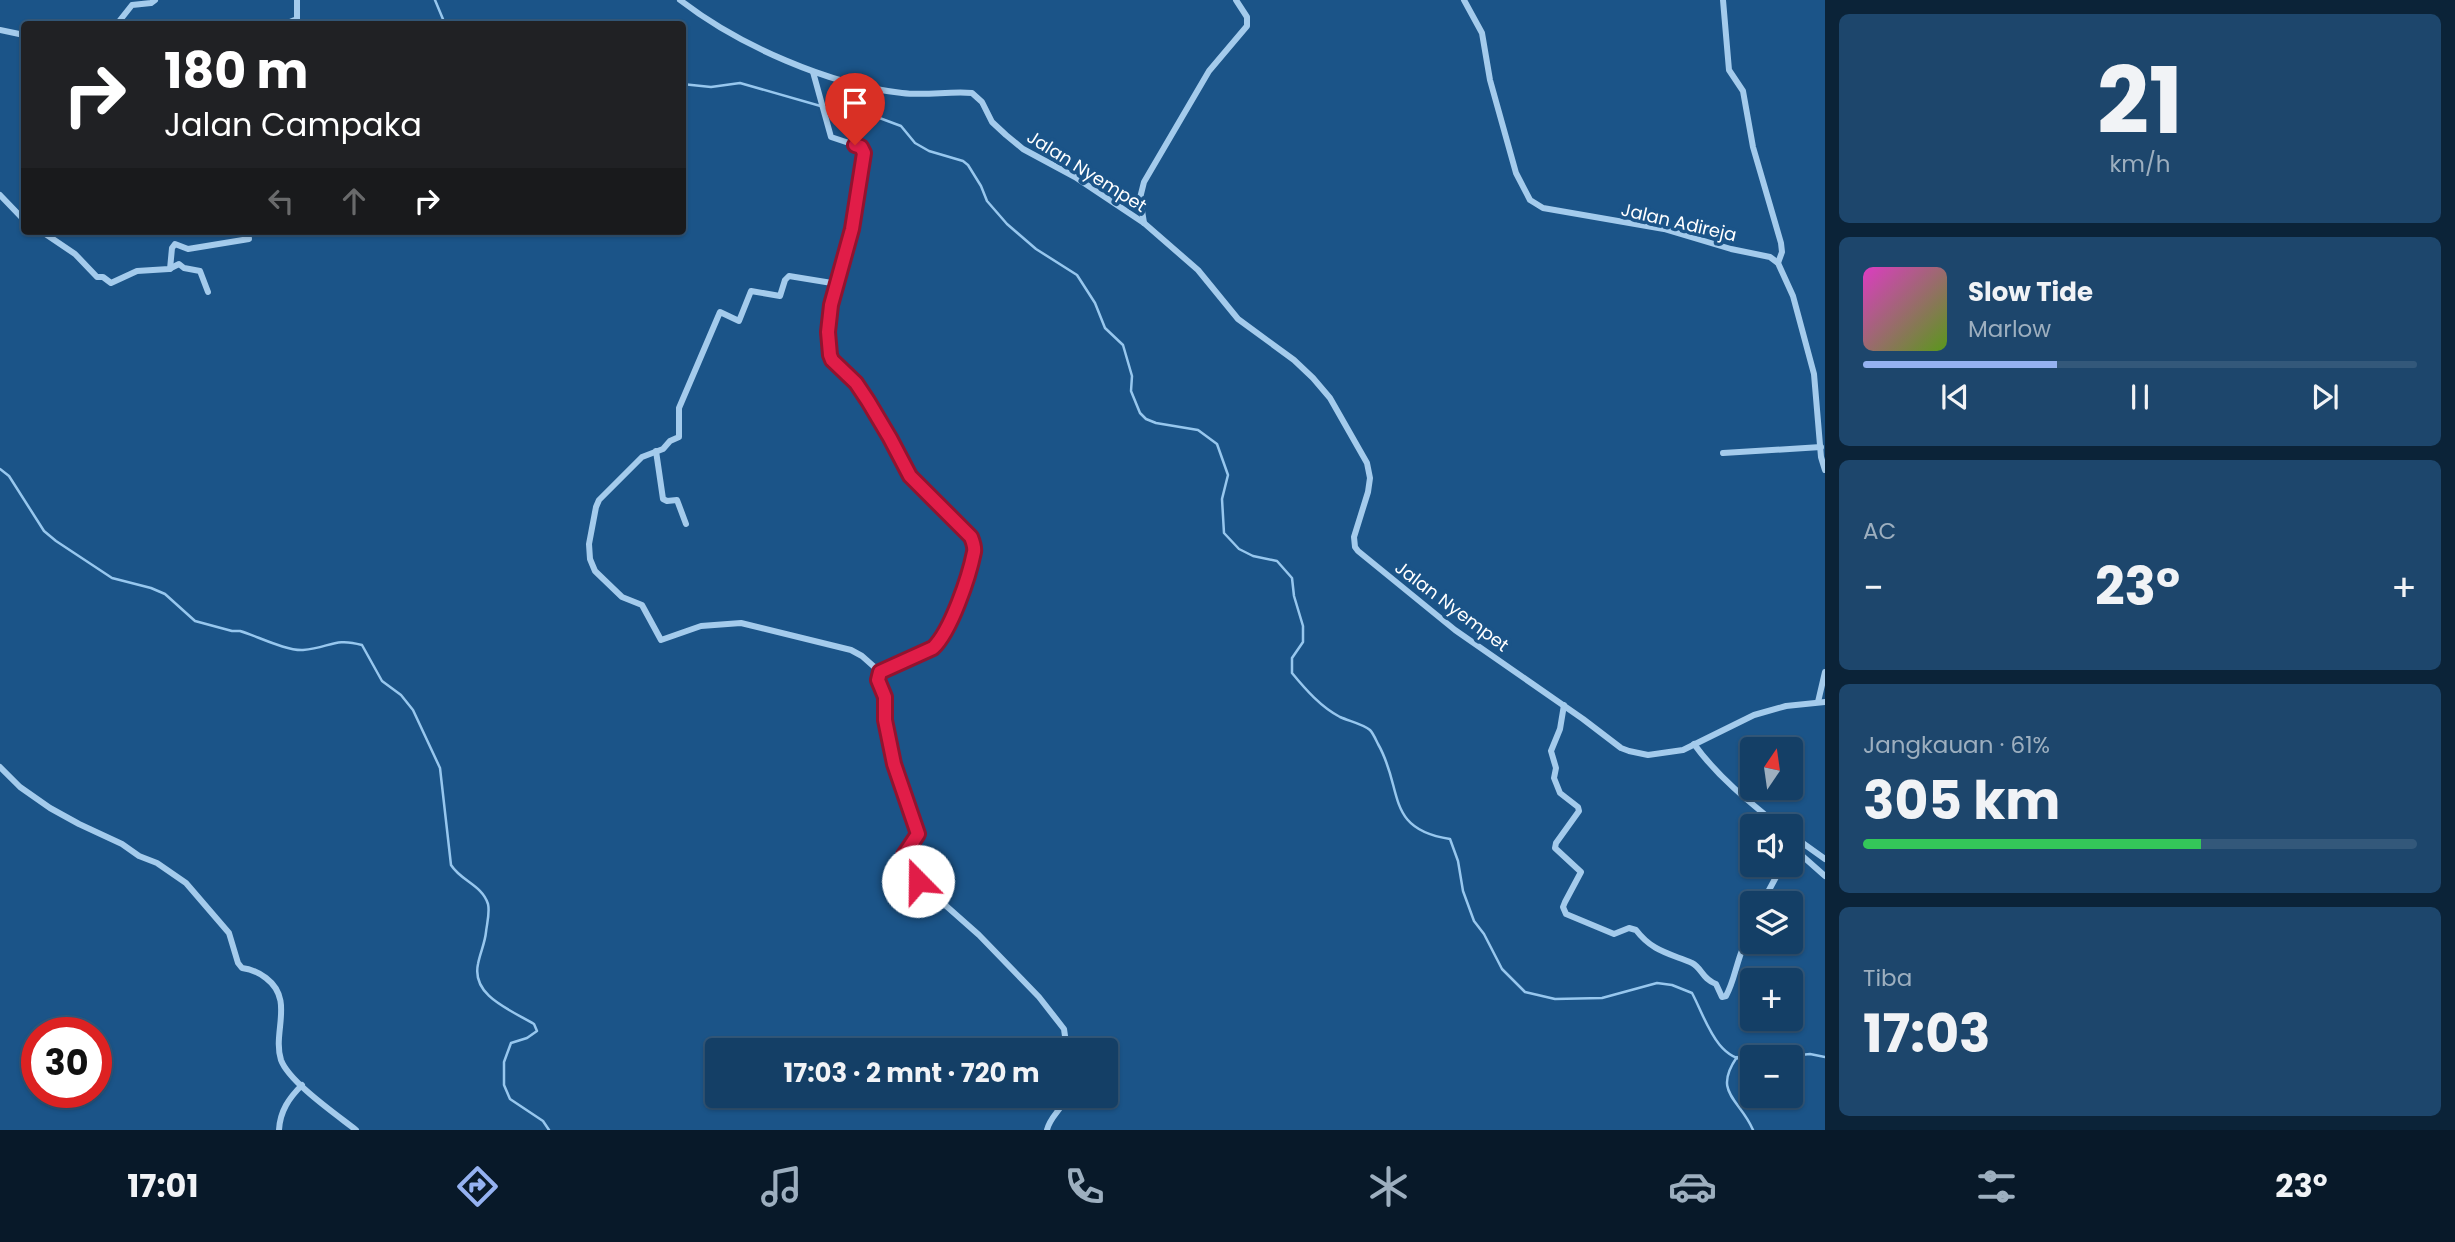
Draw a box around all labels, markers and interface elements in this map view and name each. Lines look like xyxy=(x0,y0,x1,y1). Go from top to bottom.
text: 180 m xyxy=(164,37,308,105)
text: 21 xyxy=(2097,37,2183,165)
icon: right xyxy=(49,49,140,140)
pin xyxy=(825,73,885,145)
icon: arrive xyxy=(836,84,874,122)
text: Jalan Campaka xyxy=(164,102,422,147)
street label: Jalan Nyempet xyxy=(1022,124,1152,218)
text: km/h xyxy=(2109,148,2171,180)
icon: left xyxy=(262,182,300,220)
icon: ahead xyxy=(335,182,373,220)
icon: right xyxy=(408,182,446,220)
street label: Jalan Adireja xyxy=(1619,197,1739,247)
text: Slow Tide xyxy=(1968,274,2093,310)
text: Marlow xyxy=(1968,313,2051,345)
icon: previous xyxy=(1936,378,1974,416)
icon: pause xyxy=(2121,378,2159,416)
icon: next xyxy=(2306,378,2344,416)
text: AC xyxy=(1863,515,1896,547)
text: 23° xyxy=(2095,550,2180,623)
street label: Jalan Nyempet xyxy=(1390,555,1514,657)
text: − xyxy=(1863,561,1884,614)
text: + xyxy=(2391,561,2417,614)
text: Jangkauan · 61% xyxy=(1863,729,2050,761)
north arrow xyxy=(1740,737,1802,800)
map controls xyxy=(1740,737,1803,1108)
text: 305 km xyxy=(1863,764,2060,837)
button: sound xyxy=(1740,814,1803,877)
position arrow xyxy=(881,844,955,918)
button: layers xyxy=(1740,891,1803,954)
text: Tiba xyxy=(1863,962,1912,994)
button: + xyxy=(1740,968,1803,1031)
text: 17:03 xyxy=(1863,997,1991,1070)
speed limit sign: 30 xyxy=(21,1017,112,1108)
button: − xyxy=(1740,1045,1803,1108)
text: 17:03 · 2 mnt · 720 m xyxy=(783,1055,1040,1091)
icon: directions xyxy=(453,1162,502,1211)
icon: music xyxy=(757,1162,806,1211)
icon: phone xyxy=(1060,1162,1109,1211)
icon: climate xyxy=(1364,1162,1413,1211)
icon: car xyxy=(1668,1162,1717,1211)
icon: filters xyxy=(1972,1162,2021,1211)
text: 17:01 xyxy=(127,1163,198,1208)
text: 23° xyxy=(2275,1163,2328,1208)

